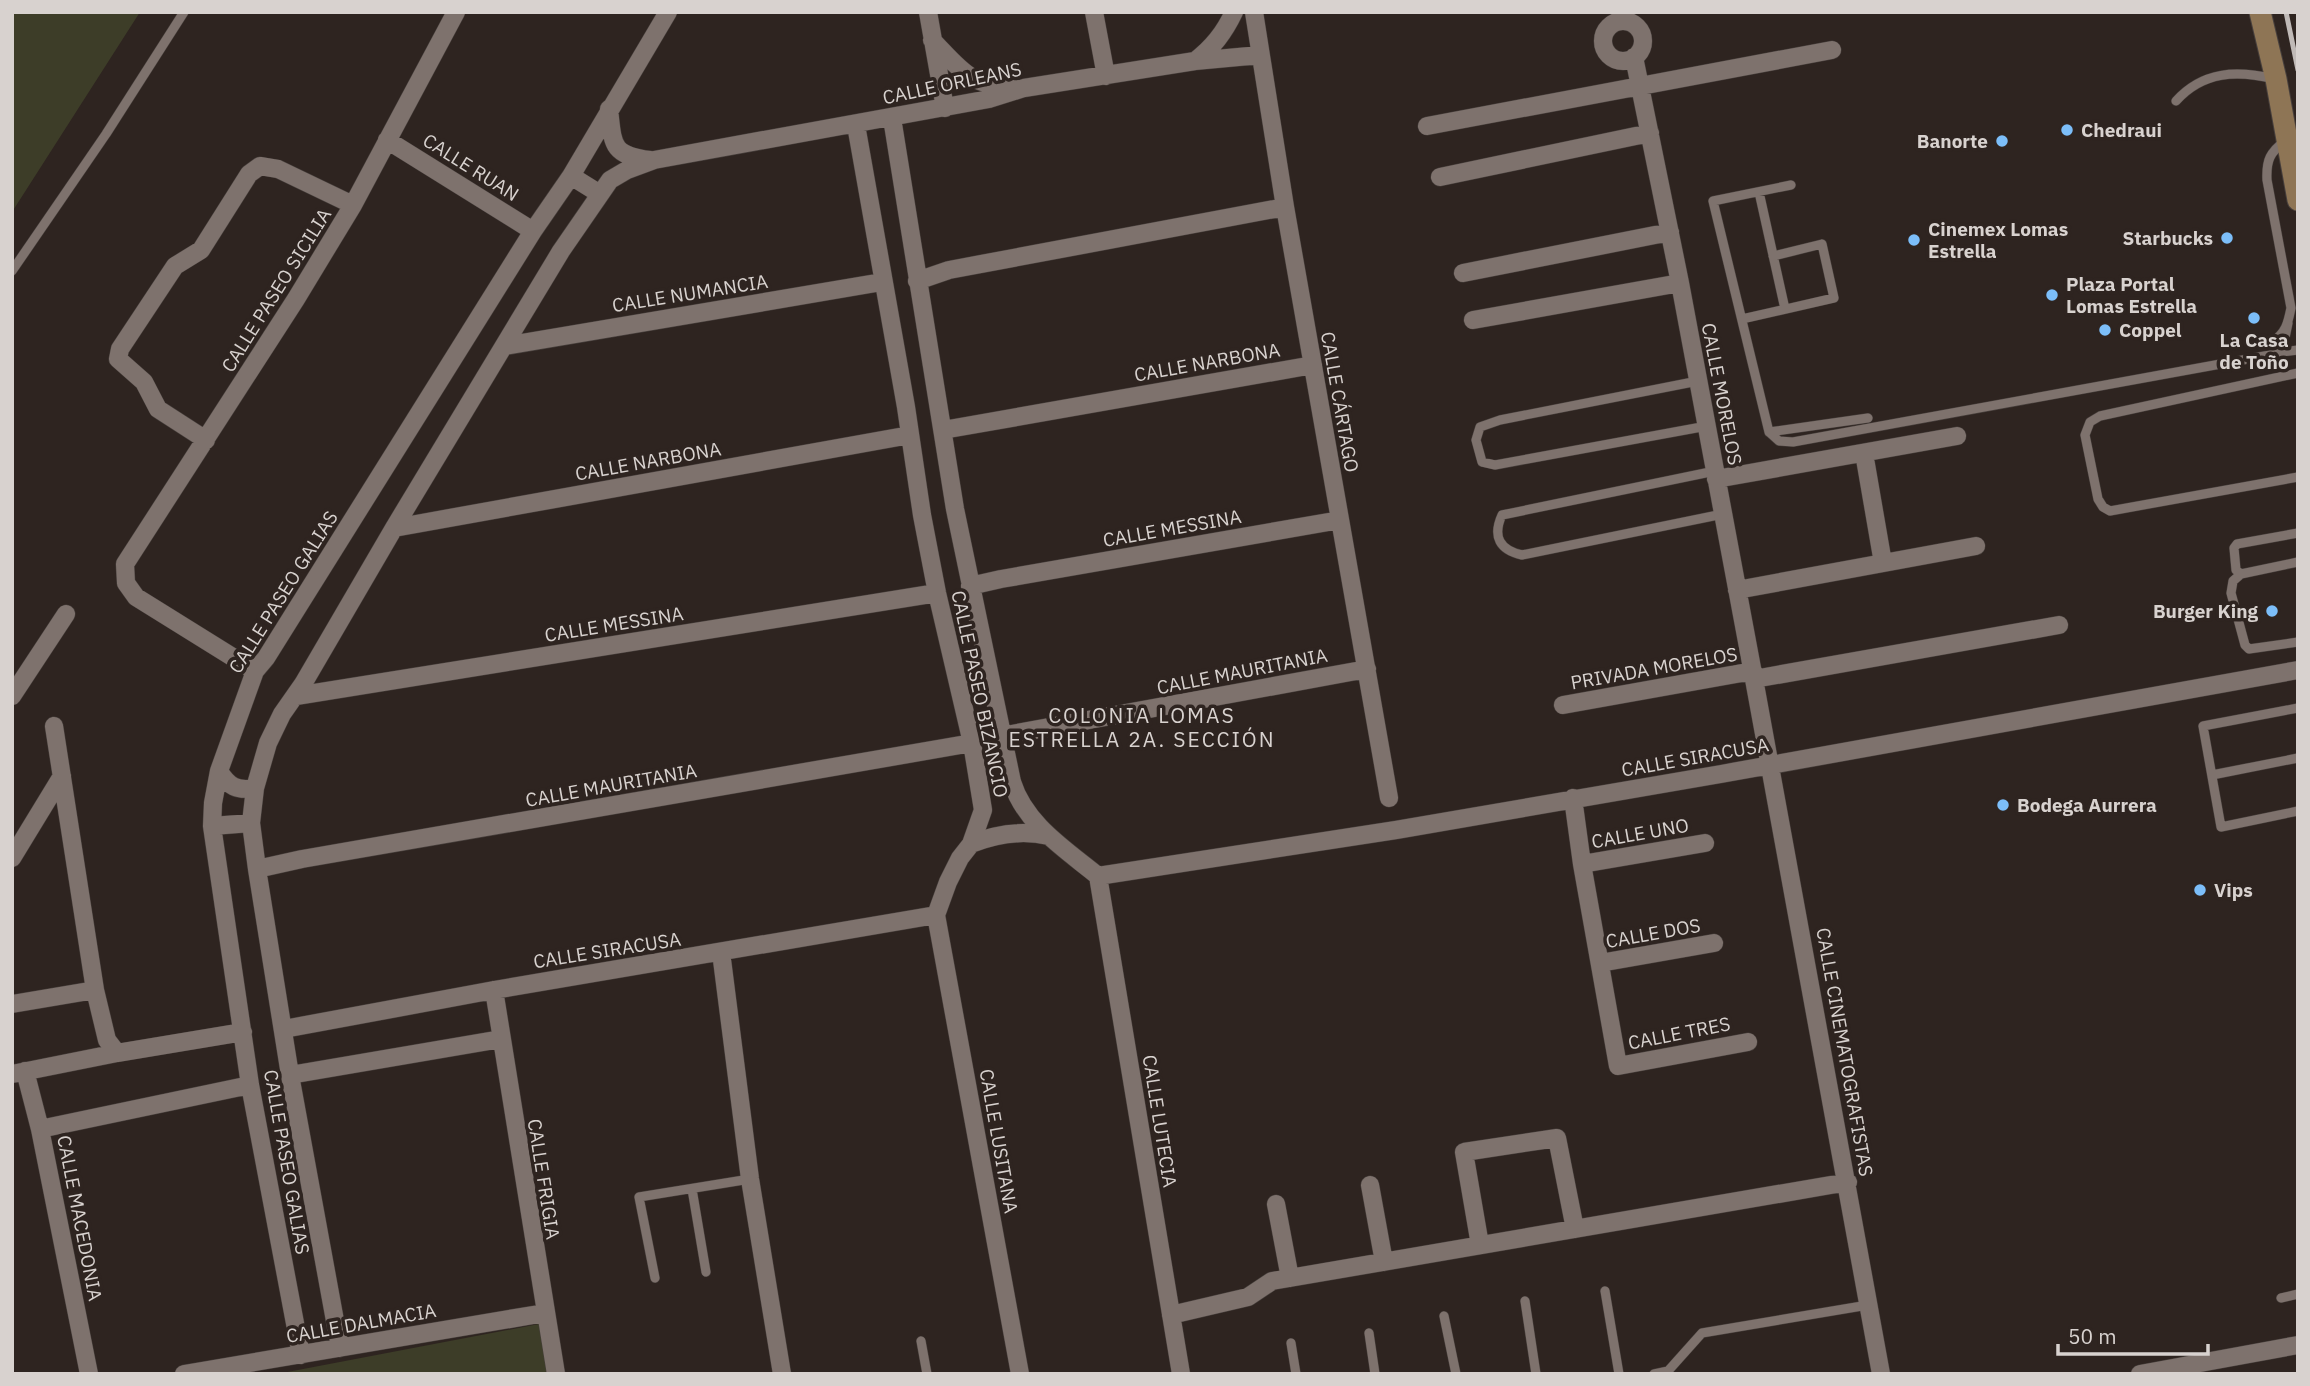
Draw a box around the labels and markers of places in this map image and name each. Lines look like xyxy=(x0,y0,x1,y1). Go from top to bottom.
place label: Chedraui xyxy=(2081,118,2162,142)
marker: Chedraui xyxy=(2059,122,2075,138)
place label: Banorte xyxy=(1917,129,1988,153)
marker: Banorte xyxy=(1994,133,2010,149)
place label: Cinemex Lomas Estrella xyxy=(1928,217,2068,263)
place label: Starbucks xyxy=(2122,226,2213,250)
marker: Starbucks xyxy=(2219,230,2235,246)
marker: Cinemex Lomas Estrella xyxy=(1906,232,1922,248)
place label: Plaza Portal Lomas Estrella xyxy=(2066,272,2197,318)
marker: Plaza Portal Lomas Estrella xyxy=(2044,287,2060,303)
marker: La Casa de Toño xyxy=(2246,310,2262,326)
place label: Coppel xyxy=(2119,318,2182,342)
marker: Coppel xyxy=(2097,322,2113,338)
place label: La Casa de Toño xyxy=(2219,328,2289,374)
place label: Burger King xyxy=(2153,599,2259,623)
marker: Burger King xyxy=(2264,603,2280,619)
place label: Bodega Aurrera xyxy=(2017,793,2157,817)
marker: Bodega Aurrera xyxy=(1995,797,2011,813)
place label: Vips xyxy=(2214,878,2253,902)
marker: Vips xyxy=(2192,882,2208,898)

